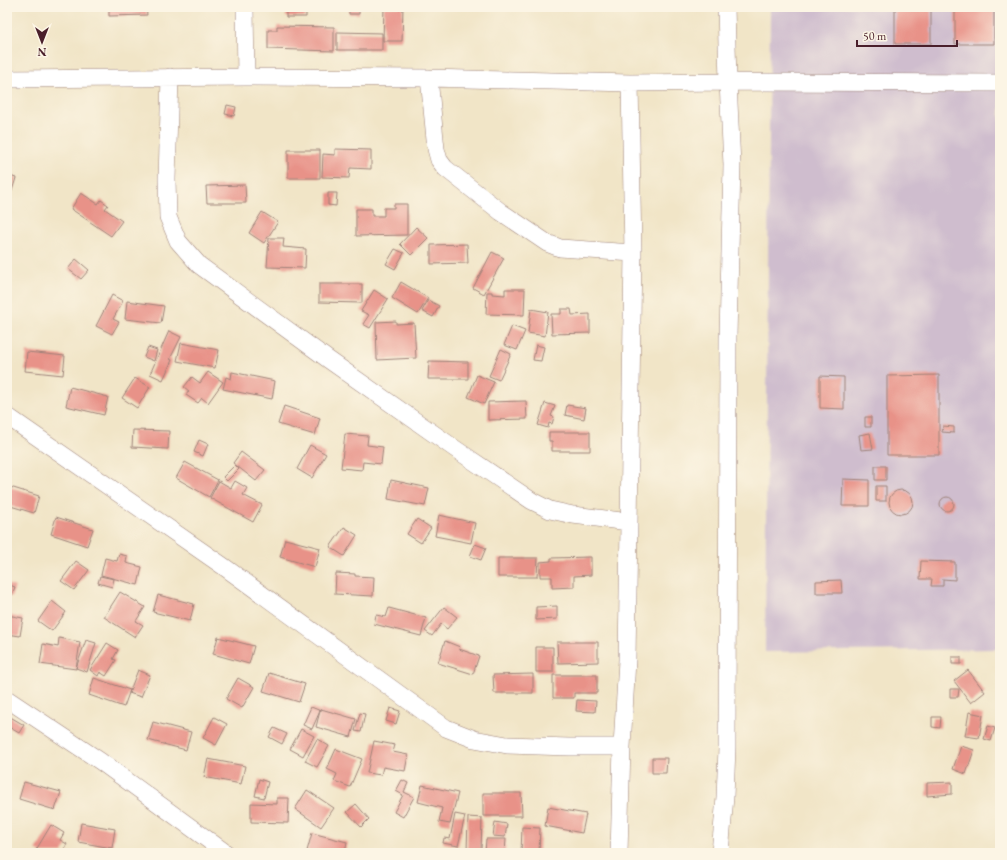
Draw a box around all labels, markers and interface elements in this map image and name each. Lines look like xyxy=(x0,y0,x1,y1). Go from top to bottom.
north arrow xyxy=(22,22,62,62)
scale bar xyxy=(857,22,957,48)
text: 50 m xyxy=(863,28,887,44)
text: N xyxy=(37,45,46,59)

